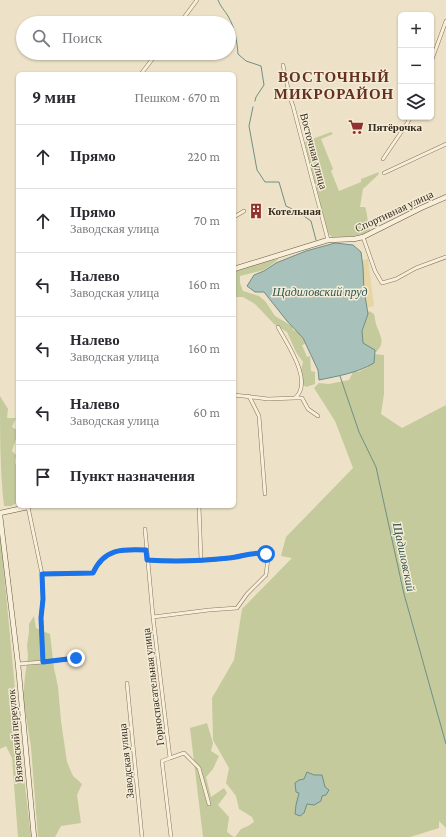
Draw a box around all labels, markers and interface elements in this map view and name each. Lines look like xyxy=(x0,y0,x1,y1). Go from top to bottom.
map controls xyxy=(398,12,434,120)
button: + xyxy=(398,12,434,48)
search box xyxy=(16,16,236,60)
icon: search xyxy=(30,27,52,49)
text: Поиск xyxy=(62,30,102,46)
button: − xyxy=(398,48,434,84)
district label: ВОСТОЧНЫЙ МИКРОРАЙОН xyxy=(274,69,394,102)
button: layers xyxy=(398,84,434,120)
text: 9 мин xyxy=(32,88,76,107)
text: Пешком · 670 m xyxy=(135,90,220,105)
street label: Восточная улица xyxy=(298,112,330,191)
supermarket icon: Пятёрочка xyxy=(347,118,365,136)
place label: Пятёрочка xyxy=(368,121,423,133)
icon: ahead xyxy=(32,146,54,168)
text: Прямо xyxy=(70,148,116,164)
text: 220 m xyxy=(187,149,220,164)
street label: Спортивная улица xyxy=(353,188,435,234)
building icon: Котельная xyxy=(247,202,265,220)
text: Прямо xyxy=(70,204,116,220)
place label: Котельная xyxy=(268,205,321,217)
icon: ahead xyxy=(32,210,54,232)
text: 70 m xyxy=(194,213,220,228)
text: Заводская улица xyxy=(70,221,159,236)
text: Налево xyxy=(70,268,120,284)
icon: left xyxy=(32,274,54,296)
text: 160 m xyxy=(189,277,220,292)
text: Заводская улица xyxy=(70,285,159,300)
water label: Щадиловский пруд xyxy=(271,285,368,299)
text: Налево xyxy=(70,332,120,348)
icon: left xyxy=(32,338,54,360)
text: 160 m xyxy=(189,341,220,356)
text: Заводская улица xyxy=(70,349,159,364)
text: Налево xyxy=(70,396,120,412)
icon: left xyxy=(32,402,54,424)
text: 60 m xyxy=(193,405,220,420)
text: Заводская улица xyxy=(70,413,159,428)
icon: arrive xyxy=(32,466,54,488)
text: Пункт назначения xyxy=(70,468,195,484)
water label: Щадиловский xyxy=(390,520,418,593)
route start xyxy=(257,545,275,563)
street label: Горноспасательная улица xyxy=(140,627,166,747)
route end xyxy=(67,649,85,667)
street label: Вязовский переулок xyxy=(5,688,25,783)
street label: Заводская улица xyxy=(116,723,136,799)

